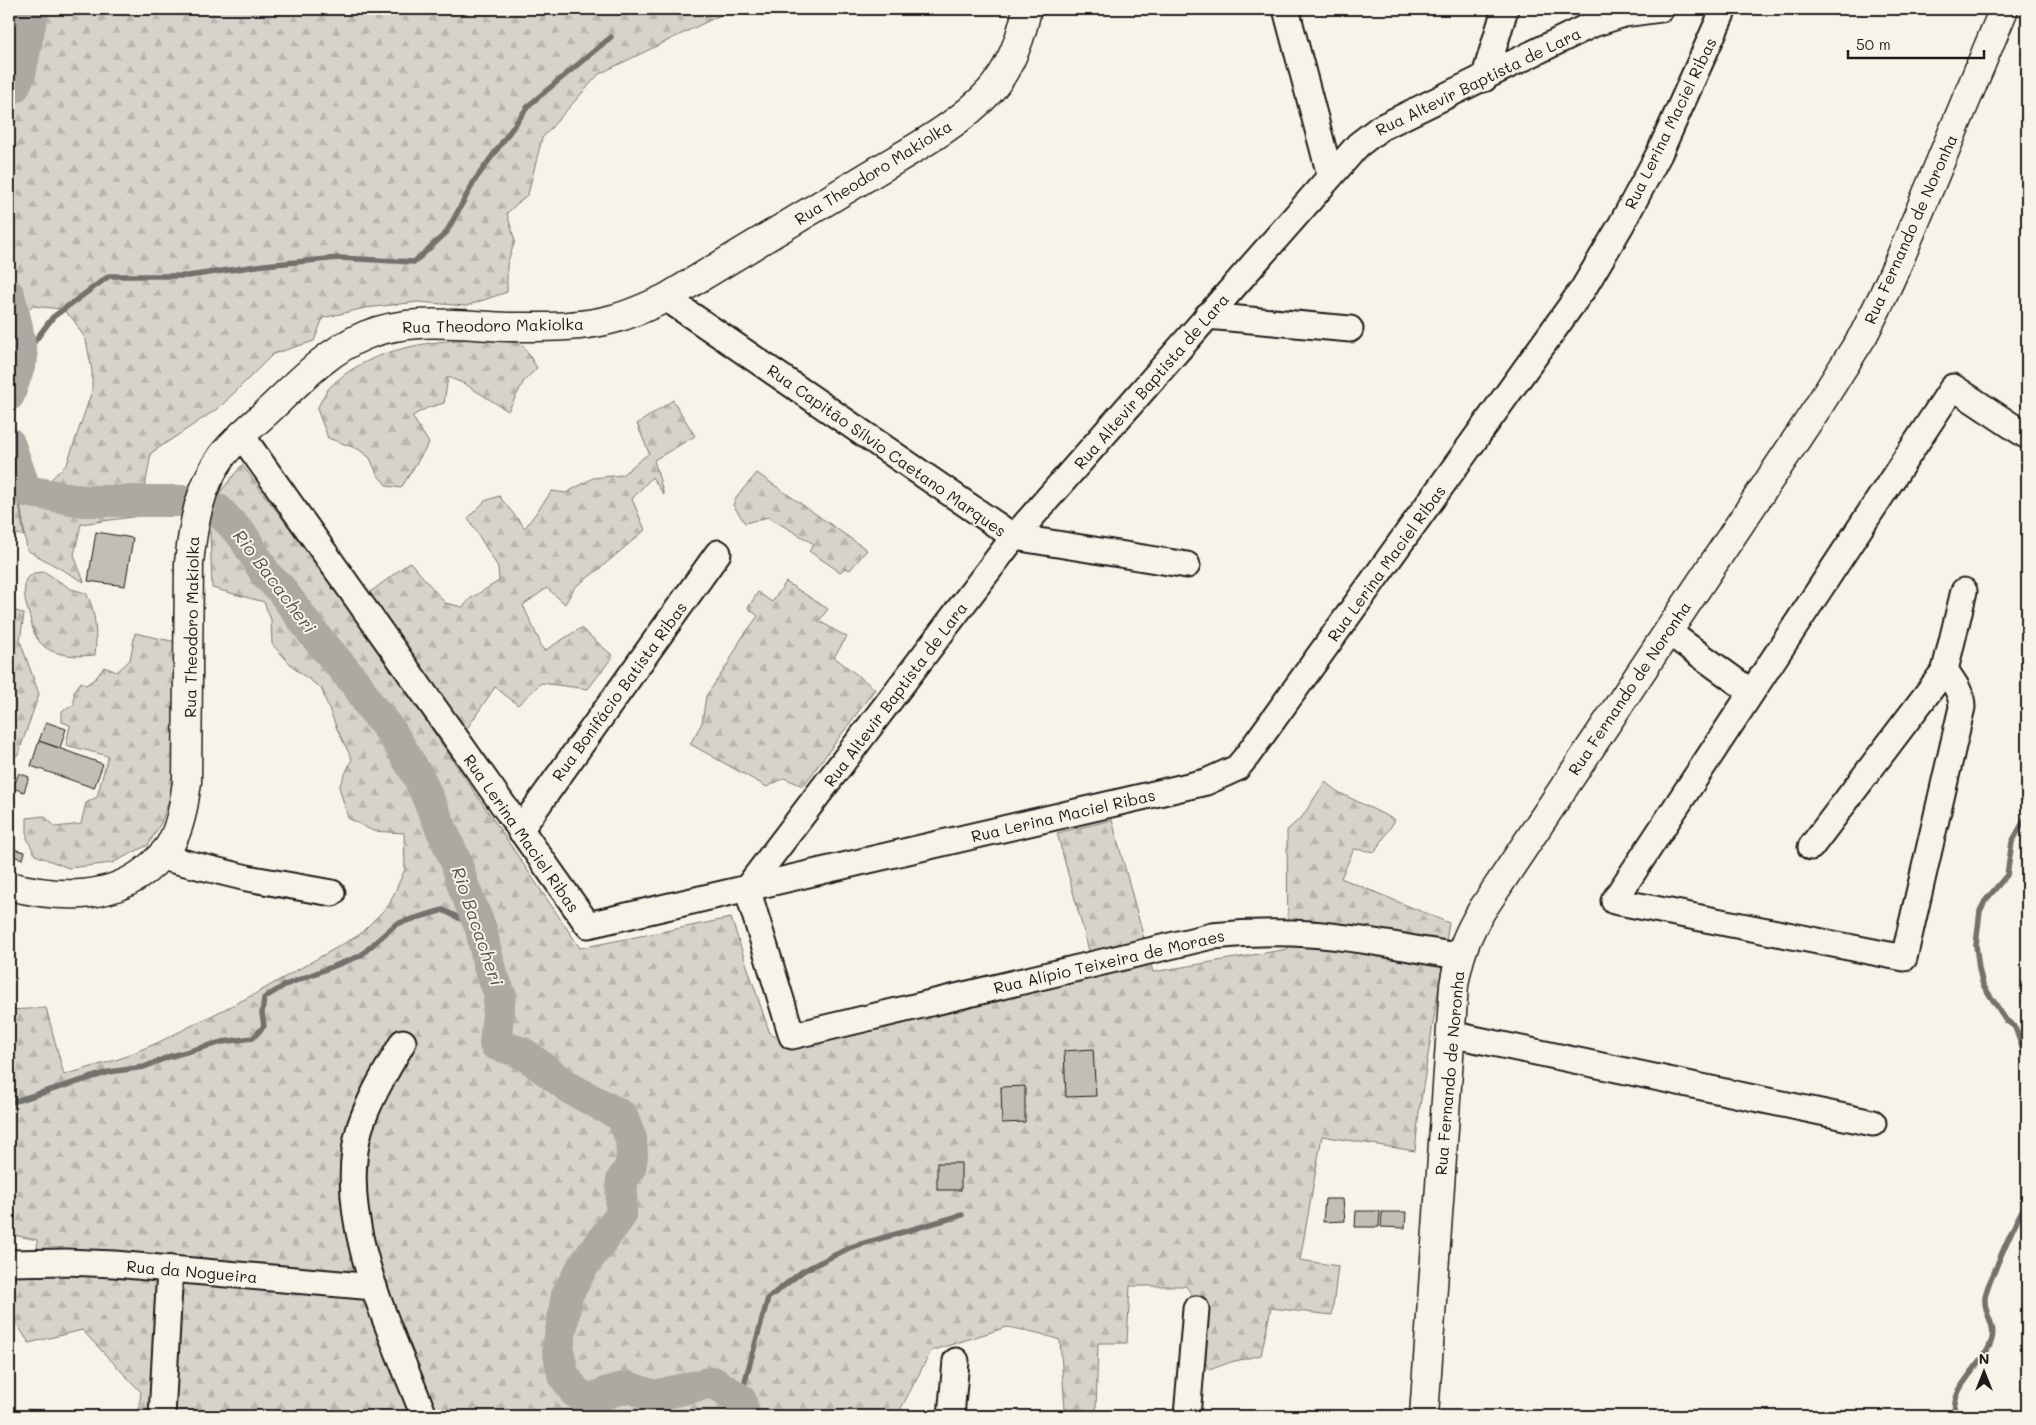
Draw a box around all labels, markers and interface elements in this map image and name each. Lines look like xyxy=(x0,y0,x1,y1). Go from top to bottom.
street label: Rua Altevir Baptista de Lara xyxy=(1372,22,1584,140)
scale bar xyxy=(1848,28,1985,60)
street label: Rua Lerina Maciel Ribas xyxy=(1619,34,1721,212)
text: 50 m xyxy=(1856,34,1891,54)
street label: Rua Theodoro Makiolka xyxy=(790,115,956,229)
street label: Rua Fernando de Noronha xyxy=(1859,131,1961,327)
street label: Rua Altevir Baptista de Lara xyxy=(1069,289,1233,473)
street label: Rua Theodoro Makiolka xyxy=(402,313,584,337)
street label: Rua Capitão Sílvio Caetano Marques xyxy=(763,359,1011,541)
street label: Rua Lerina Maciel Ribas xyxy=(1322,481,1450,645)
water label: Rio Bacacheri xyxy=(228,524,322,638)
street label: Rua Theodoro Makiolka xyxy=(179,536,203,718)
street label: Rua Bonifácio Batista Ribas xyxy=(547,597,691,785)
street label: Rua Altevir Baptista de Lara xyxy=(819,597,971,790)
street label: Rua Fernando de Noronha xyxy=(1563,597,1695,779)
street label: Rua Lerina Maciel Ribas xyxy=(459,750,585,916)
street label: Rua Lerina Maciel Ribas xyxy=(969,784,1157,846)
water label: Rio Bacacheri xyxy=(446,863,510,989)
street label: Rua Alípio Teixeira de Moraes xyxy=(991,924,1227,998)
street label: Rua Fernando de Noronha xyxy=(1430,970,1468,1176)
street label: Rua da Nogueira xyxy=(126,1255,258,1287)
north arrow xyxy=(1958,1348,2008,1398)
text: N xyxy=(1979,1349,1989,1368)

